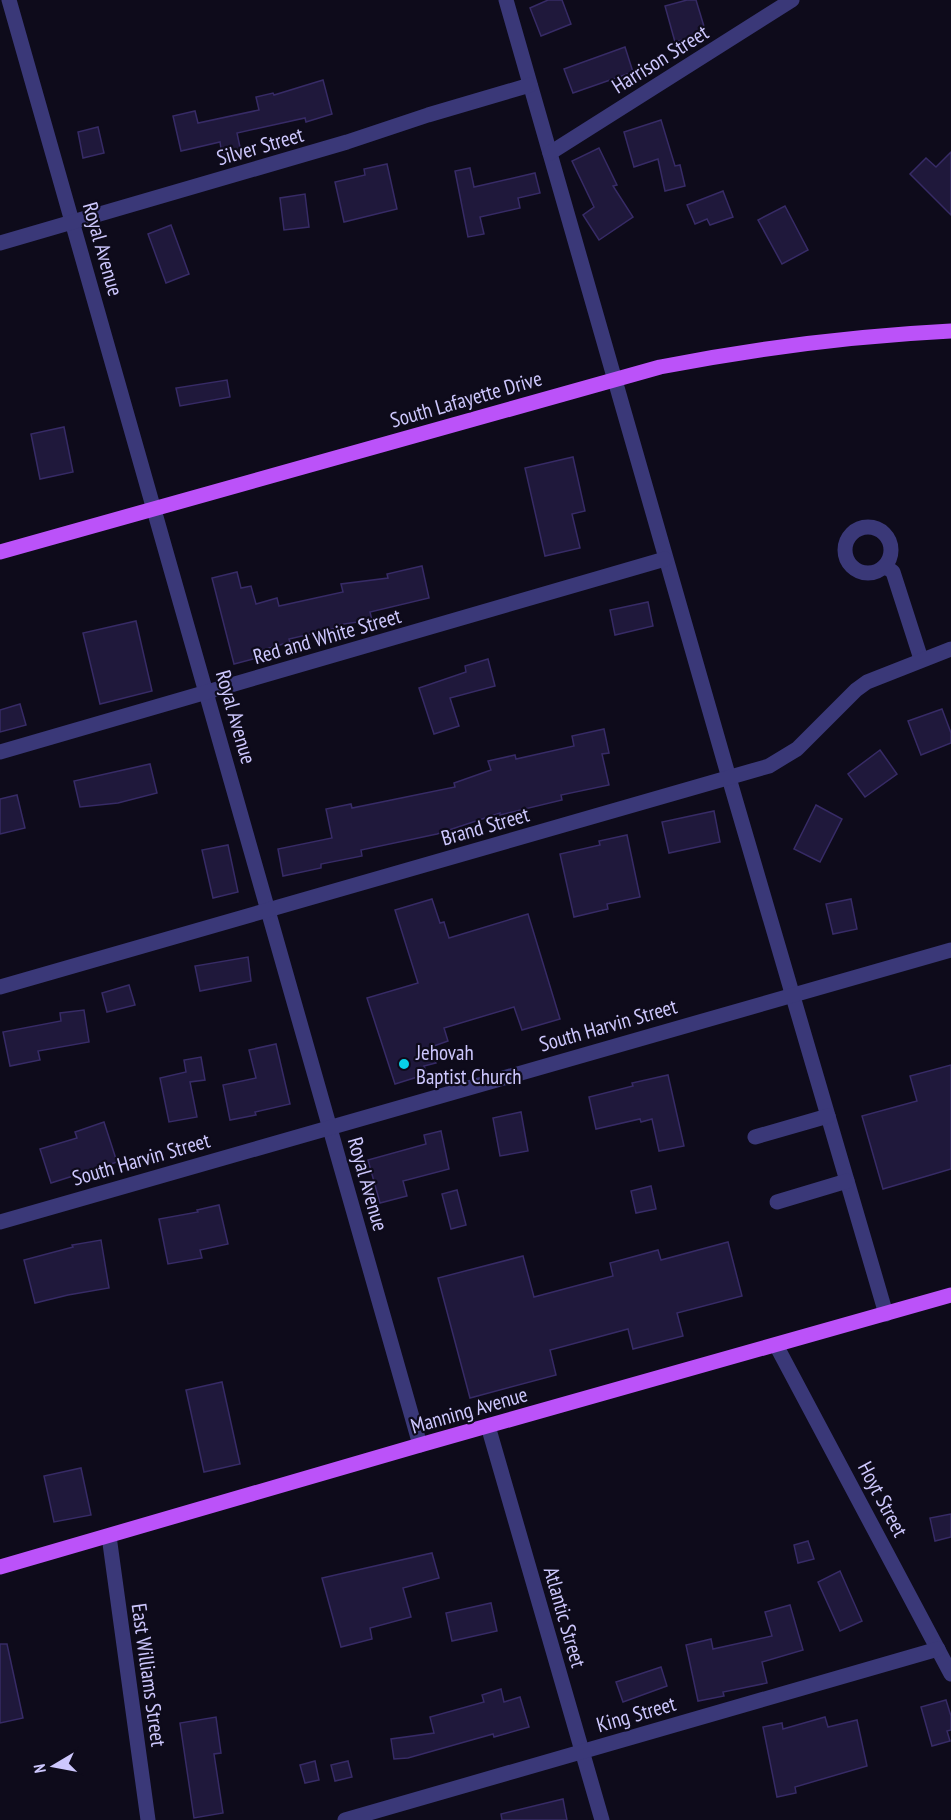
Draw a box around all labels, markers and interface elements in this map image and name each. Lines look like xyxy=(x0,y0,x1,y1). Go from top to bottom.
street label: Harrison Street xyxy=(607,19,714,99)
street label: Silver Street xyxy=(214,121,307,171)
street label: Royal Avenue xyxy=(77,199,129,299)
street label: South Lafayette Drive xyxy=(387,364,545,434)
street label: Red and White Street xyxy=(250,602,404,670)
street label: Royal Avenue xyxy=(210,667,262,767)
street label: Brand Street xyxy=(438,801,532,851)
street label: South Harvin Street xyxy=(536,992,680,1058)
place label: Jehovah Baptist Church xyxy=(415,1039,522,1090)
marker: Jehovah Baptist Church xyxy=(397,1057,411,1071)
street label: South Harvin Street xyxy=(69,1126,213,1192)
street label: Royal Avenue xyxy=(342,1134,394,1234)
street label: Manning Avenue xyxy=(408,1380,530,1440)
street label: Hoyt Street xyxy=(852,1457,914,1542)
street label: Atlantic Street xyxy=(538,1564,592,1671)
street label: East Williams Street xyxy=(126,1602,172,1749)
street label: King Street xyxy=(593,1690,679,1738)
north arrow xyxy=(24,1736,84,1796)
text: N xyxy=(29,1763,50,1775)

